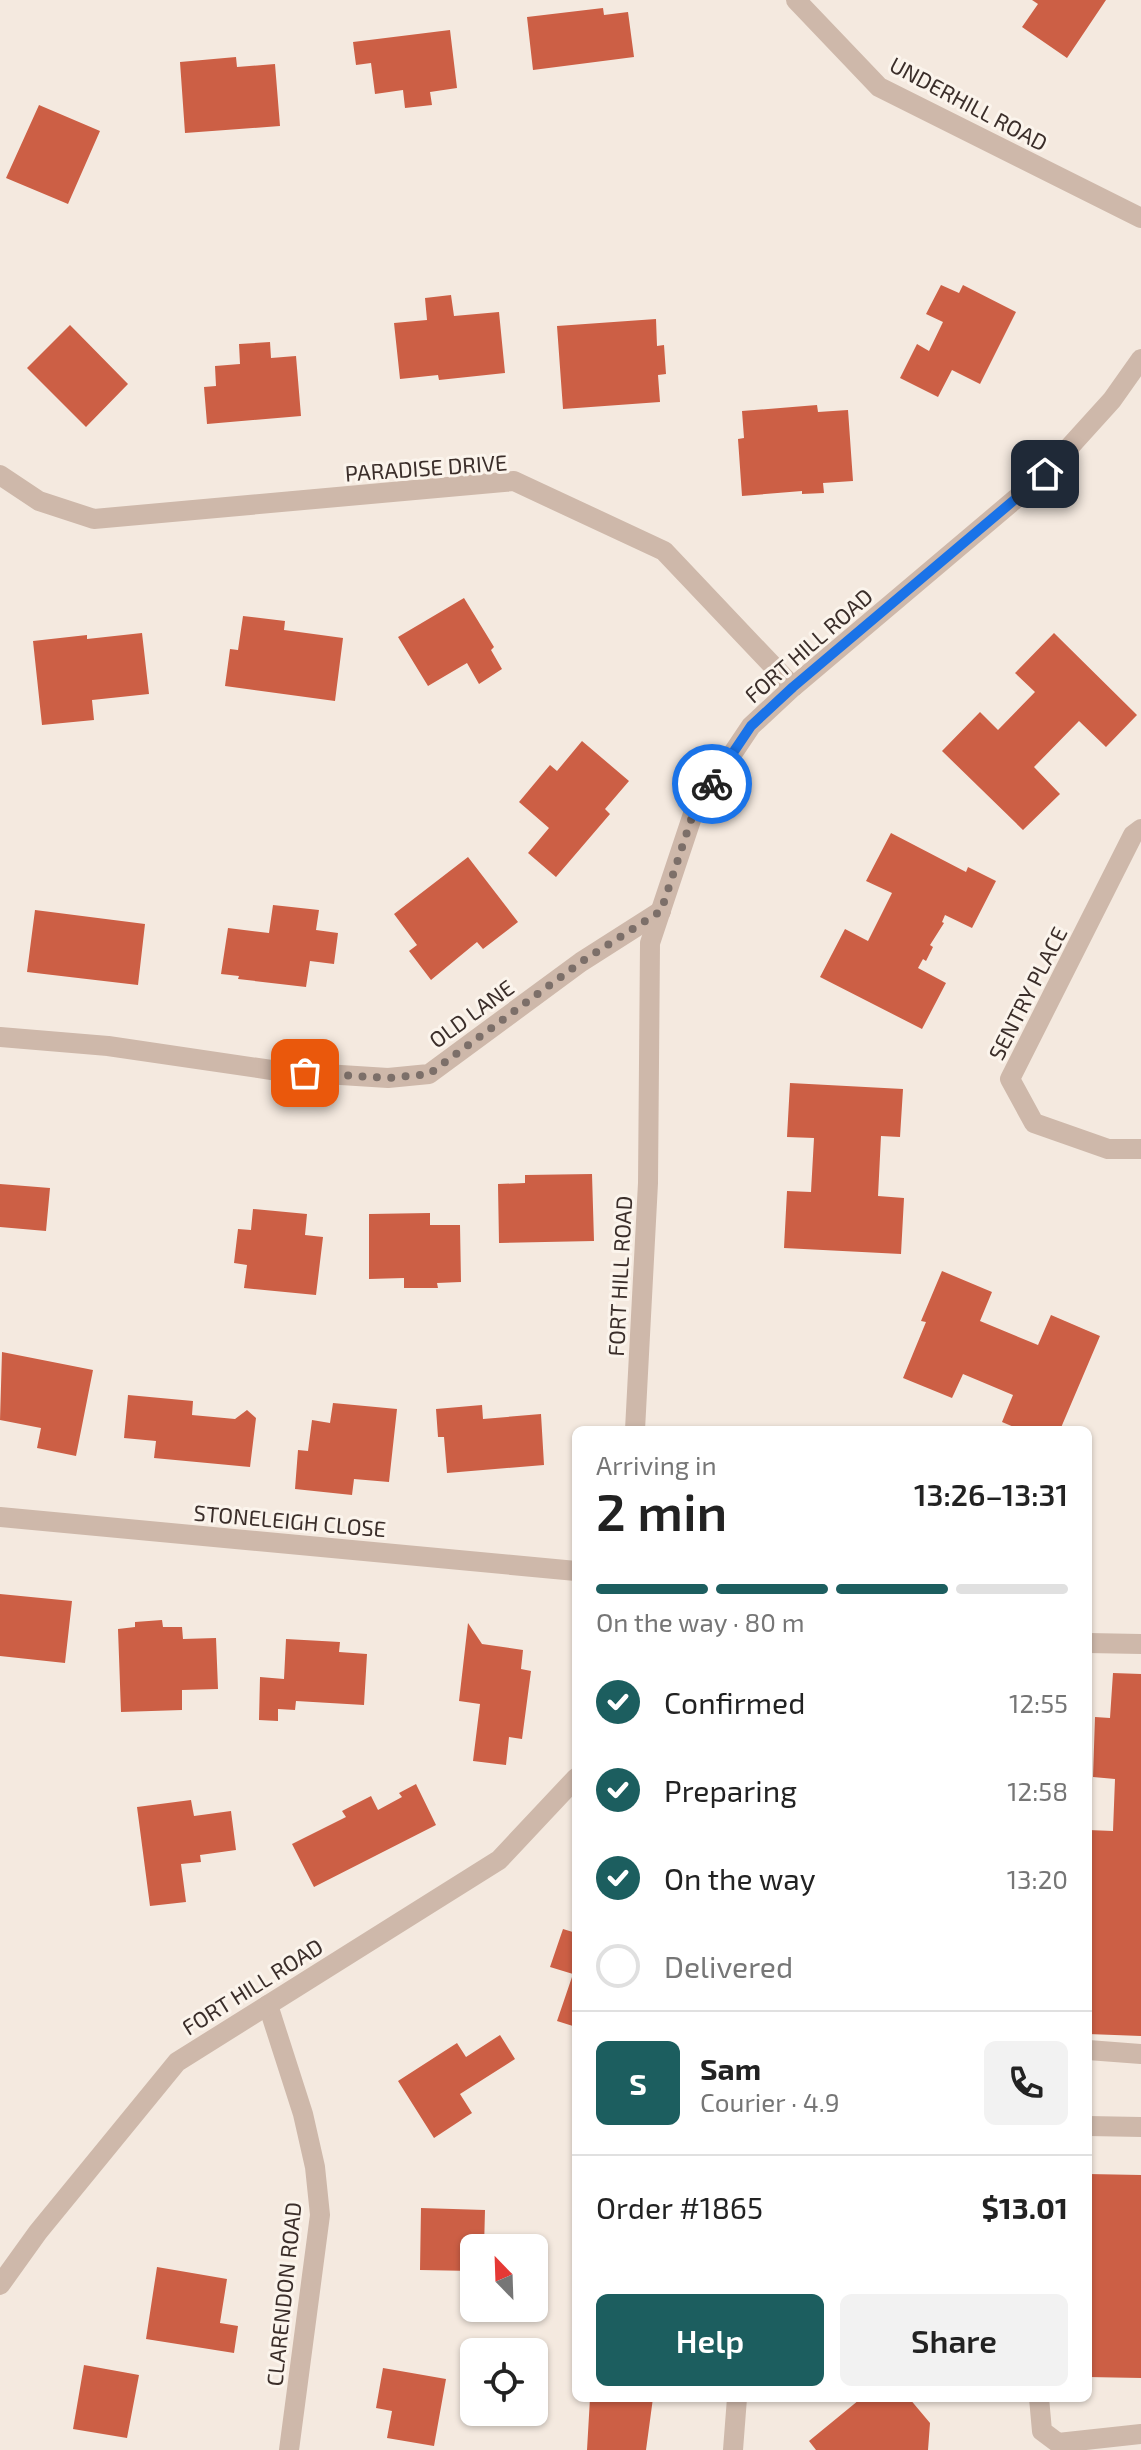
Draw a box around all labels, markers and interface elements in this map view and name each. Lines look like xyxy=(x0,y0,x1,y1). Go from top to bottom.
street label: UNDERHILL ROAD xyxy=(886,51,1052,155)
pin xyxy=(1011,440,1079,508)
street label: PARADISE DRIVE xyxy=(344,448,508,486)
icon: home xyxy=(1023,452,1067,496)
street label: FORT HILL ROAD xyxy=(739,582,877,708)
courier xyxy=(672,744,752,824)
icon: bike xyxy=(690,762,734,806)
street label: SENTRY PLACE xyxy=(982,922,1072,1064)
street label: OLD LANE xyxy=(424,974,518,1052)
pin xyxy=(271,1039,339,1107)
icon: bag xyxy=(283,1051,327,1095)
street label: FORT HILL ROAD xyxy=(602,1195,636,1357)
text: Arriving in xyxy=(596,1449,717,1480)
text: 13:26–13:31 xyxy=(914,1476,1068,1512)
text: 2 min xyxy=(596,1479,727,1541)
street label: STONELEIGH CLOSE xyxy=(193,1499,387,1541)
text: On the way · 80 m xyxy=(596,1606,805,1637)
icon: check xyxy=(596,1680,640,1724)
text: Confirmed xyxy=(664,1684,805,1720)
text: 12:55 xyxy=(1009,1687,1068,1718)
icon: check xyxy=(596,1768,640,1812)
text: Preparing xyxy=(664,1772,797,1808)
text: 12:58 xyxy=(1007,1775,1068,1806)
icon: check xyxy=(596,1856,640,1900)
text: On the way xyxy=(664,1860,816,1896)
text: 13:20 xyxy=(1007,1863,1068,1894)
street label: FORT HILL ROAD xyxy=(177,1932,327,2040)
text: Delivered xyxy=(664,1948,793,1984)
button: phone xyxy=(984,2041,1068,2125)
text: Sam xyxy=(700,2050,761,2086)
text: S xyxy=(629,2065,647,2101)
text: Courier · 4.9 xyxy=(700,2086,840,2117)
text: Order #1865 xyxy=(596,2189,763,2225)
text: $13.01 xyxy=(981,2189,1068,2225)
street label: CLARENDON ROAD xyxy=(260,2201,306,2387)
north arrow xyxy=(460,2234,548,2322)
map controls xyxy=(460,2234,548,2426)
button: Help xyxy=(596,2294,824,2386)
button: Share xyxy=(840,2294,1068,2386)
button: locate xyxy=(460,2338,548,2426)

